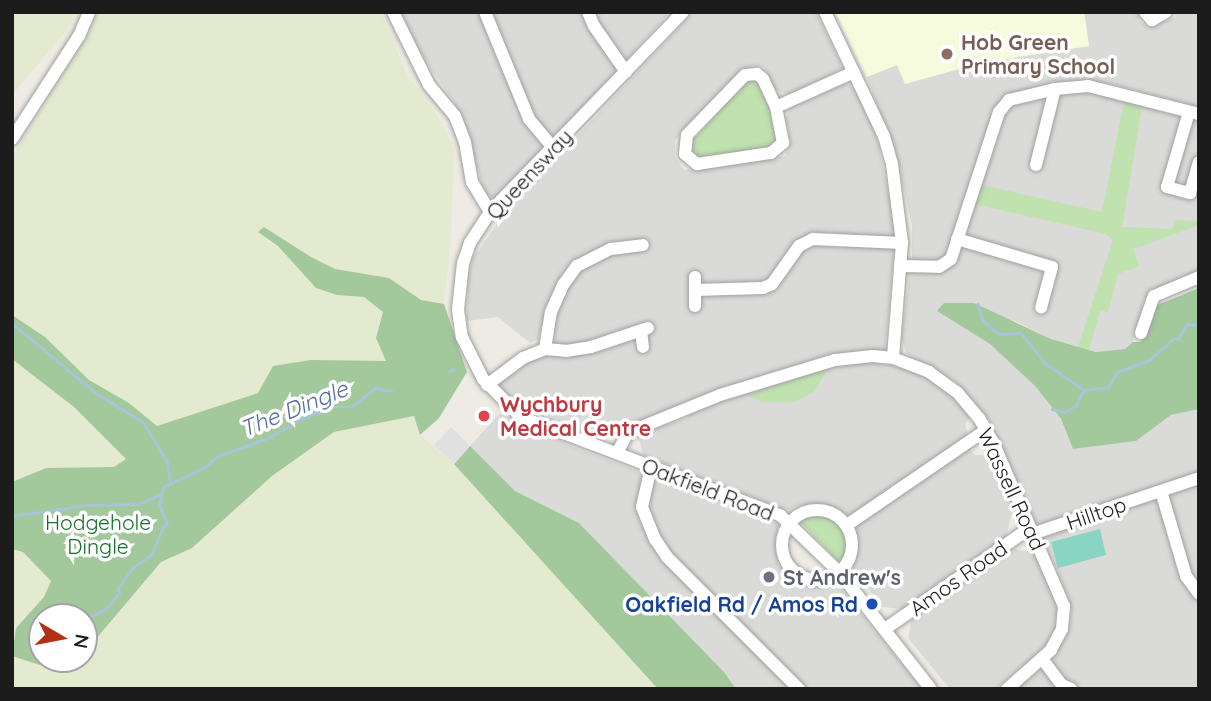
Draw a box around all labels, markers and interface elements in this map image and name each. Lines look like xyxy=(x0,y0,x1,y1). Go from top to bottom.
place label: Hob Green Primary School xyxy=(961,29,1115,79)
marker: Hob Green Primary School xyxy=(939,46,955,62)
street label: Queensway xyxy=(481,124,577,224)
water label: The Dingle xyxy=(236,375,352,443)
place label: Wychbury Medical Centre xyxy=(500,391,651,441)
marker: Wychbury Medical Centre xyxy=(474,406,494,426)
street label: Wassell Road xyxy=(973,424,1051,554)
street label: Oakfield Road xyxy=(639,452,777,526)
street label: Hilltop xyxy=(1063,491,1129,535)
park label: Hodgehole Dingle xyxy=(45,509,151,559)
street label: Amos Road xyxy=(904,535,1012,621)
place label: St Andrew's xyxy=(783,564,901,590)
marker: St Andrew's xyxy=(761,569,777,585)
place label: Oakfield Rd / Amos Rd xyxy=(625,591,858,617)
marker: Oakfield Rd / Amos Rd xyxy=(864,596,880,612)
north arrow xyxy=(28,603,98,673)
text: N xyxy=(69,632,95,650)

